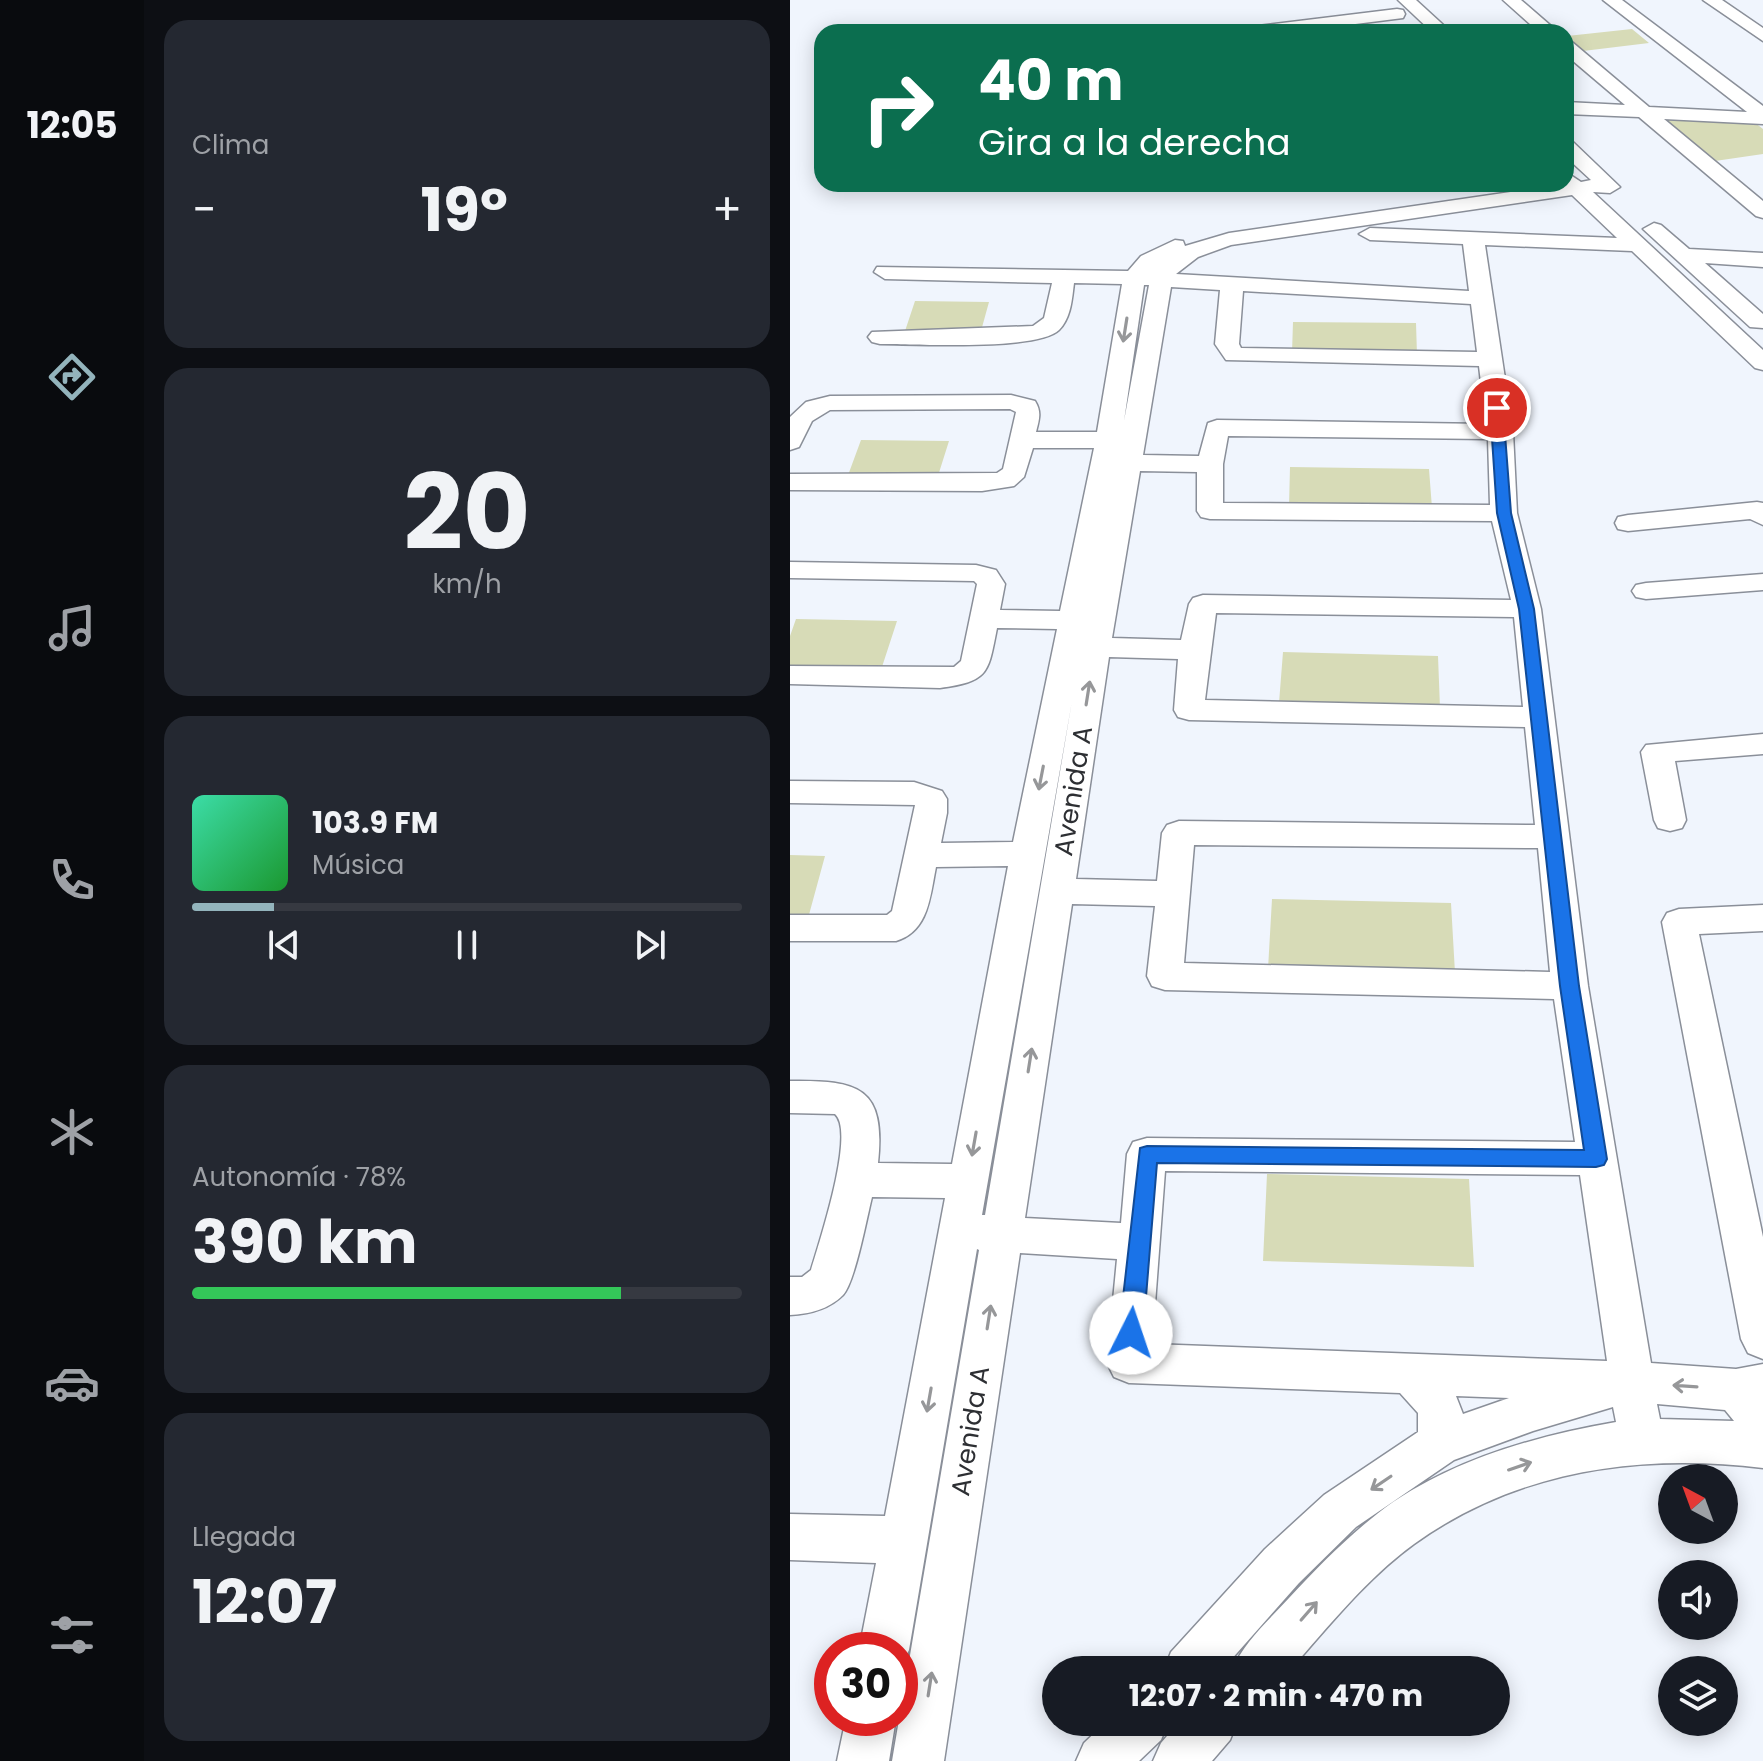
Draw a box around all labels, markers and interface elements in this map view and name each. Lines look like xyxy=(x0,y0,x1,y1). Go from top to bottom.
text: 40 m xyxy=(978,41,1124,120)
icon: right xyxy=(846,56,950,160)
text: 12:05 xyxy=(26,100,118,151)
text: Gira a la derecha xyxy=(978,117,1291,168)
text: Clima xyxy=(192,127,269,163)
text: 19° xyxy=(420,168,508,252)
text: − xyxy=(192,179,216,240)
text: + xyxy=(712,179,742,240)
one-way arrow xyxy=(1117,316,1132,342)
icon: directions xyxy=(44,349,100,405)
pin xyxy=(1463,374,1531,442)
icon: arrive xyxy=(1475,386,1519,430)
text: 20 xyxy=(403,440,531,585)
text: km/h xyxy=(432,566,502,602)
icon: music xyxy=(44,600,100,656)
one-way arrow xyxy=(1082,680,1097,706)
street label: Avenida A xyxy=(1045,724,1101,858)
one-way arrow xyxy=(1033,765,1048,790)
text: 103.9 FM xyxy=(312,801,438,844)
text: Música xyxy=(312,847,404,883)
icon: phone xyxy=(44,852,100,908)
icon: previous xyxy=(262,923,306,967)
icon: pause xyxy=(445,923,489,967)
icon: next xyxy=(628,923,672,967)
one-way arrow xyxy=(1023,1048,1038,1073)
icon: climate xyxy=(44,1104,100,1160)
one-way arrow xyxy=(966,1130,981,1156)
text: Autonomía · 78% xyxy=(192,1159,406,1195)
text: 390 km xyxy=(192,1200,418,1284)
position arrow xyxy=(1089,1291,1173,1375)
one-way arrow xyxy=(982,1304,997,1330)
icon: car xyxy=(44,1355,100,1411)
street label: Avenida A xyxy=(942,1364,998,1498)
one-way arrow xyxy=(1672,1379,1699,1394)
one-way arrow xyxy=(921,1387,936,1412)
one-way arrow xyxy=(1508,1458,1532,1472)
north arrow xyxy=(1658,1464,1738,1544)
map controls xyxy=(1658,1464,1738,1736)
one-way arrow xyxy=(1371,1475,1393,1491)
text: Llegada xyxy=(192,1519,296,1555)
text: 12:07 xyxy=(192,1560,337,1644)
button: sound xyxy=(1658,1560,1738,1640)
one-way arrow xyxy=(1299,1602,1317,1622)
icon: filters xyxy=(44,1607,100,1663)
speed limit sign: 30 xyxy=(814,1632,918,1736)
button: layers xyxy=(1658,1656,1738,1736)
one-way arrow xyxy=(923,1672,938,1697)
text: 12:07 · 2 min · 470 m xyxy=(1129,1674,1423,1717)

